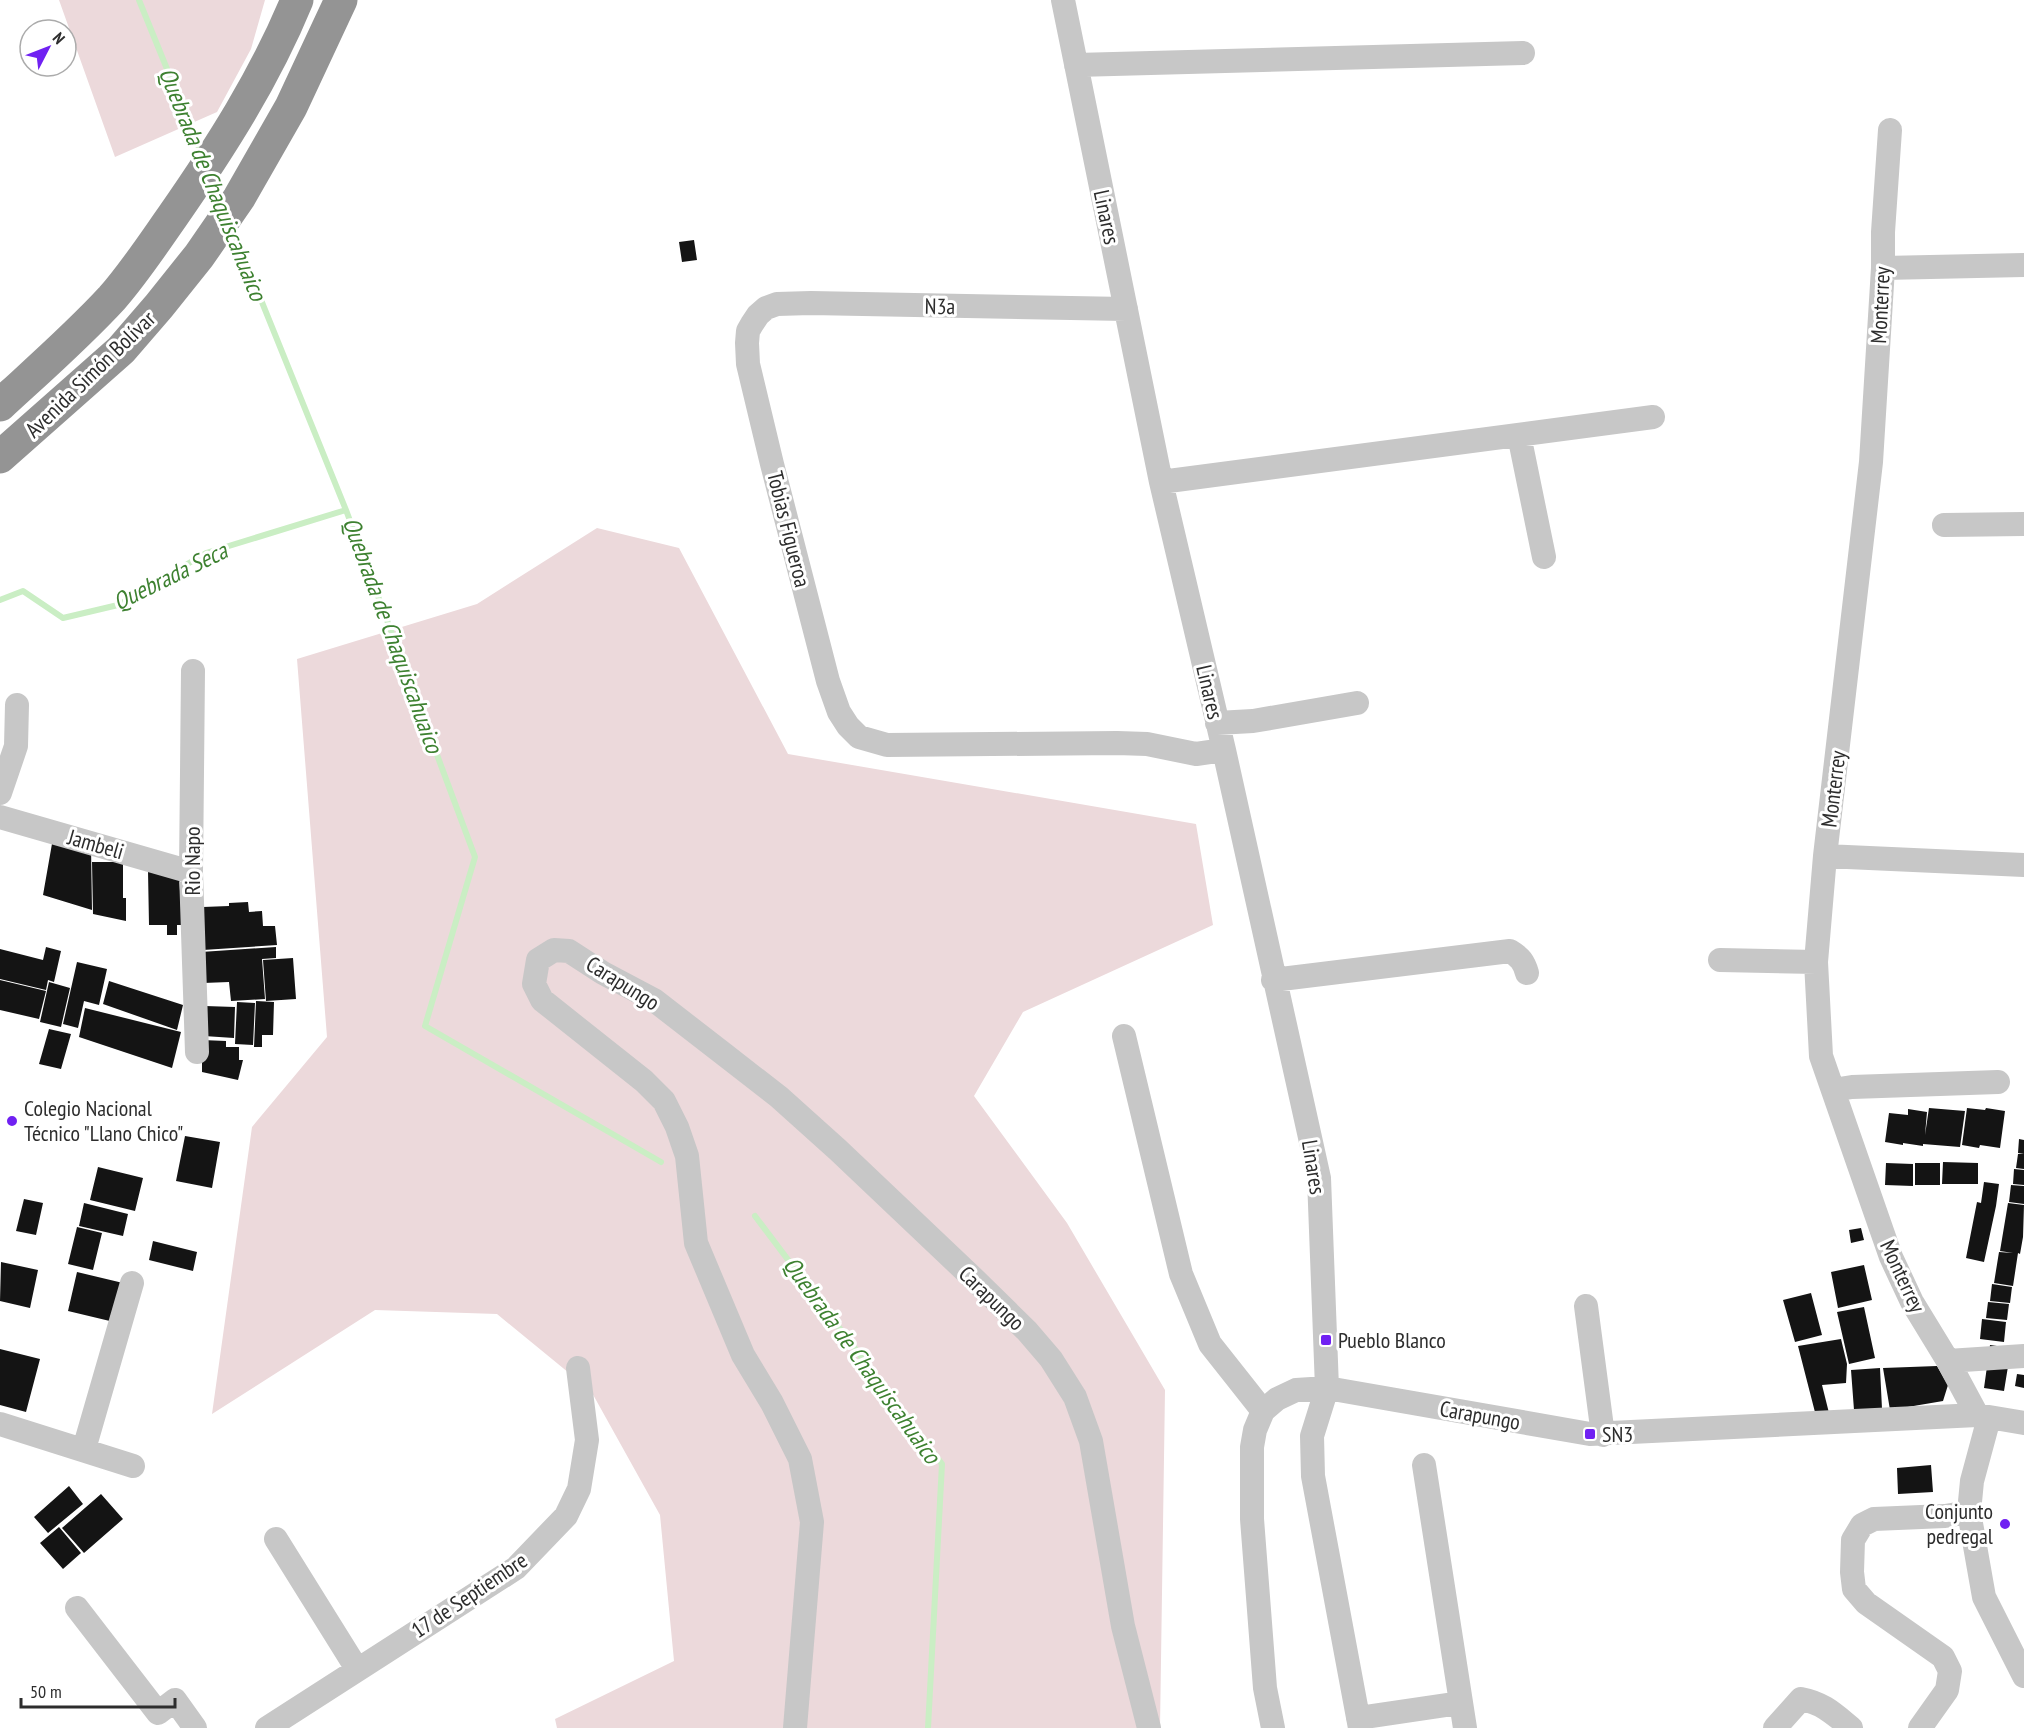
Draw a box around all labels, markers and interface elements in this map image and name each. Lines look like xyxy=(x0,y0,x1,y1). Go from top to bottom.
north arrow xyxy=(18,18,78,78)
text: N xyxy=(49,28,69,48)
water label: Quebrada de Chaquiscahuaico xyxy=(152,63,274,306)
street label: Linares xyxy=(1088,187,1126,247)
street label: Monterrey xyxy=(1864,265,1896,344)
street label: N3a xyxy=(924,292,956,320)
street label: Avenida Simón Bolívar xyxy=(19,305,161,443)
street label: Tobias Figueroa xyxy=(761,468,817,590)
water label: Quebrada de Chaquiscahuaico xyxy=(336,513,451,758)
water label: Quebrada Seca xyxy=(108,534,233,617)
street label: Linares xyxy=(1190,662,1230,722)
street label: Monterrey xyxy=(1814,748,1852,829)
street label: Jambeli xyxy=(64,822,127,865)
street label: Rio Napo xyxy=(178,826,206,896)
street label: Carapungo xyxy=(581,950,665,1016)
place label: Colegio Nacional Técnico "Llano Chico" xyxy=(24,1094,183,1147)
marker: Colegio Nacional Técnico "Llano Chico" xyxy=(5,1114,19,1128)
street label: Linares xyxy=(1296,1138,1332,1196)
street label: Monterrey xyxy=(1874,1235,1932,1318)
water label: Quebrada de Chaquiscahuaico xyxy=(776,1250,948,1471)
street label: Carapungo xyxy=(953,1260,1031,1336)
place label: Pueblo Blanco xyxy=(1338,1326,1446,1354)
marker: Pueblo Blanco xyxy=(1319,1333,1333,1347)
street label: Carapungo xyxy=(1438,1394,1522,1436)
place label: SN3 xyxy=(1602,1420,1633,1448)
marker: SN3 xyxy=(1583,1427,1597,1441)
place label: Conjunto pedregal xyxy=(1925,1497,1994,1550)
marker: Conjunto pedregal xyxy=(1998,1517,2012,1531)
street label: 17 de Septiembre xyxy=(406,1546,532,1644)
scale bar xyxy=(21,1671,176,1709)
text: 50 m xyxy=(30,1680,62,1703)

